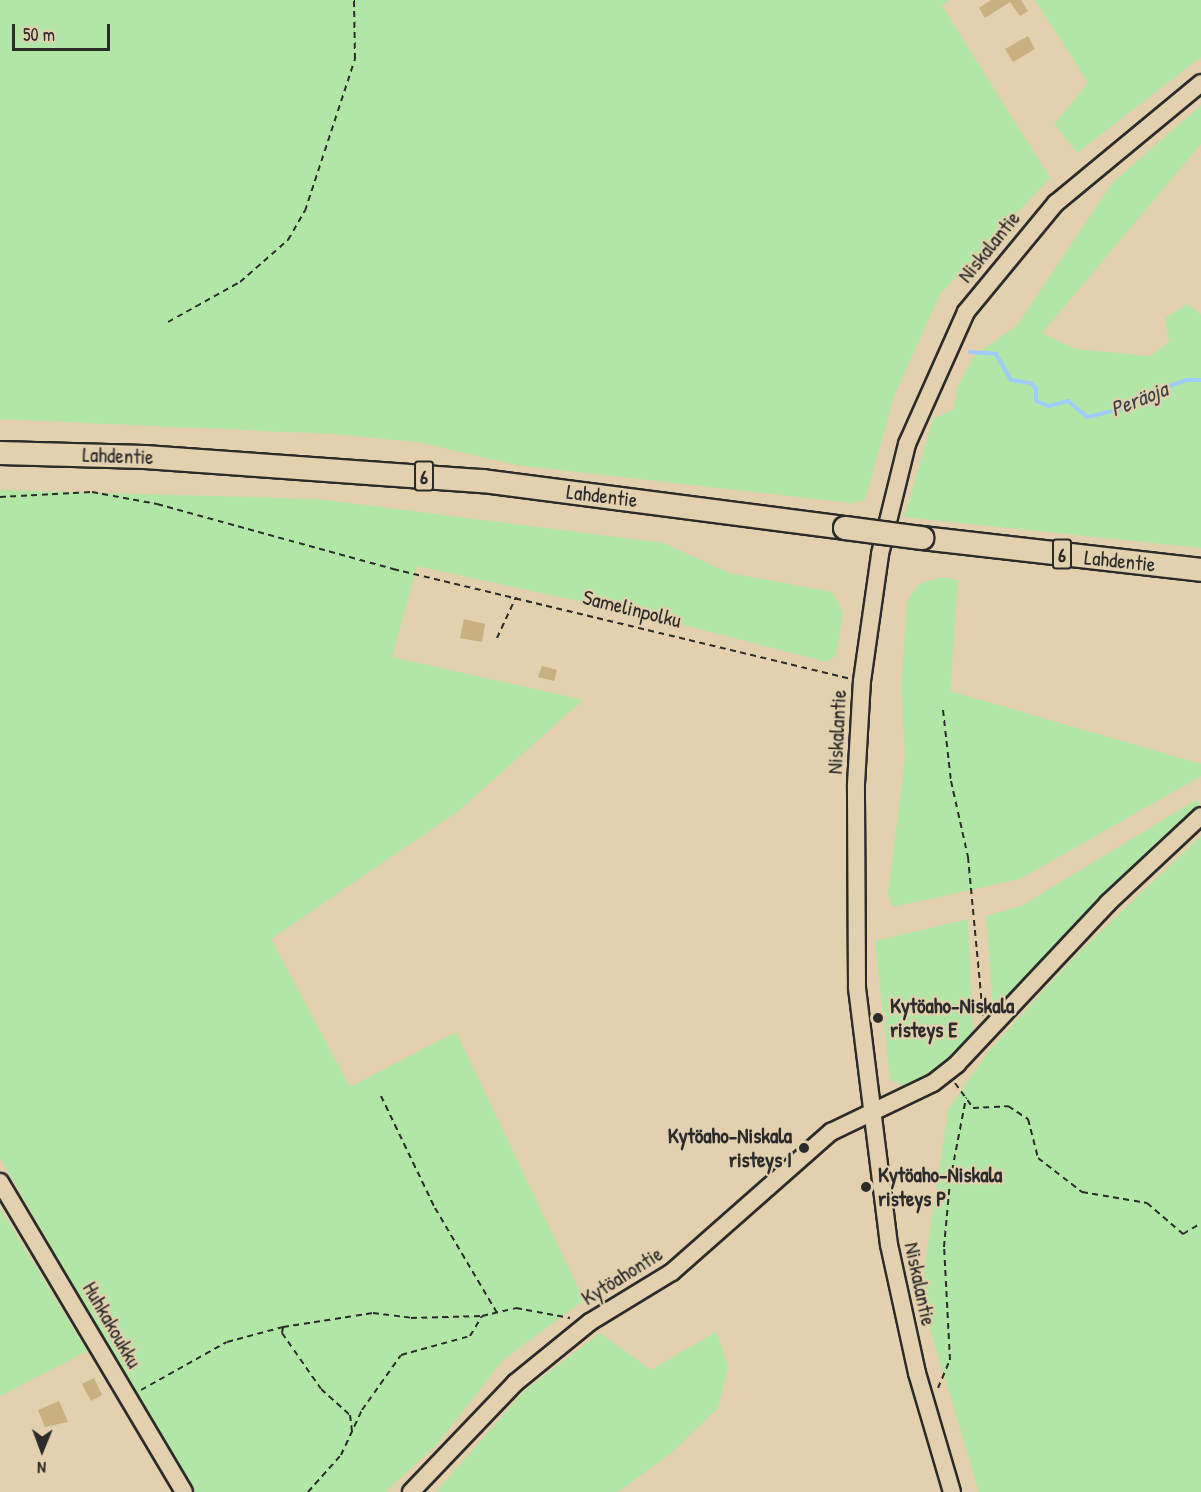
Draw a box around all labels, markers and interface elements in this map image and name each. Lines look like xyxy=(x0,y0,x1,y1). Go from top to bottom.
scale bar xyxy=(15,12,112,50)
text: 50 m xyxy=(23,22,55,47)
street label: Niskalantie xyxy=(953,206,1025,288)
water label: Peräoja xyxy=(1107,376,1171,422)
street label: Lahdentie xyxy=(82,442,154,470)
road number: 6 xyxy=(414,459,434,493)
street label: Lahdentie xyxy=(565,479,639,513)
road number: 6 xyxy=(1052,537,1072,571)
street label: Lahdentie xyxy=(1083,545,1157,577)
street label: Samelinpolku xyxy=(580,585,684,633)
street label: Niskalantie xyxy=(822,689,852,775)
place label: Kytöaho-Niskala risteys E xyxy=(890,993,1014,1043)
marker: Kytöaho-Niskala risteys E xyxy=(871,1011,885,1025)
place label: Kytöaho-Niskala risteys I xyxy=(668,1123,792,1173)
marker: Kytöaho-Niskala risteys I xyxy=(797,1141,811,1155)
place label: Kytöaho-Niskala risteys P xyxy=(878,1162,1002,1212)
marker: Kytöaho-Niskala risteys P xyxy=(859,1180,873,1194)
street label: Niskalantie xyxy=(899,1240,941,1328)
street label: Kytöahontie xyxy=(577,1241,667,1311)
street label: Huhkakoukku xyxy=(77,1277,147,1373)
north arrow xyxy=(12,1420,72,1480)
text: N xyxy=(37,1457,46,1479)

